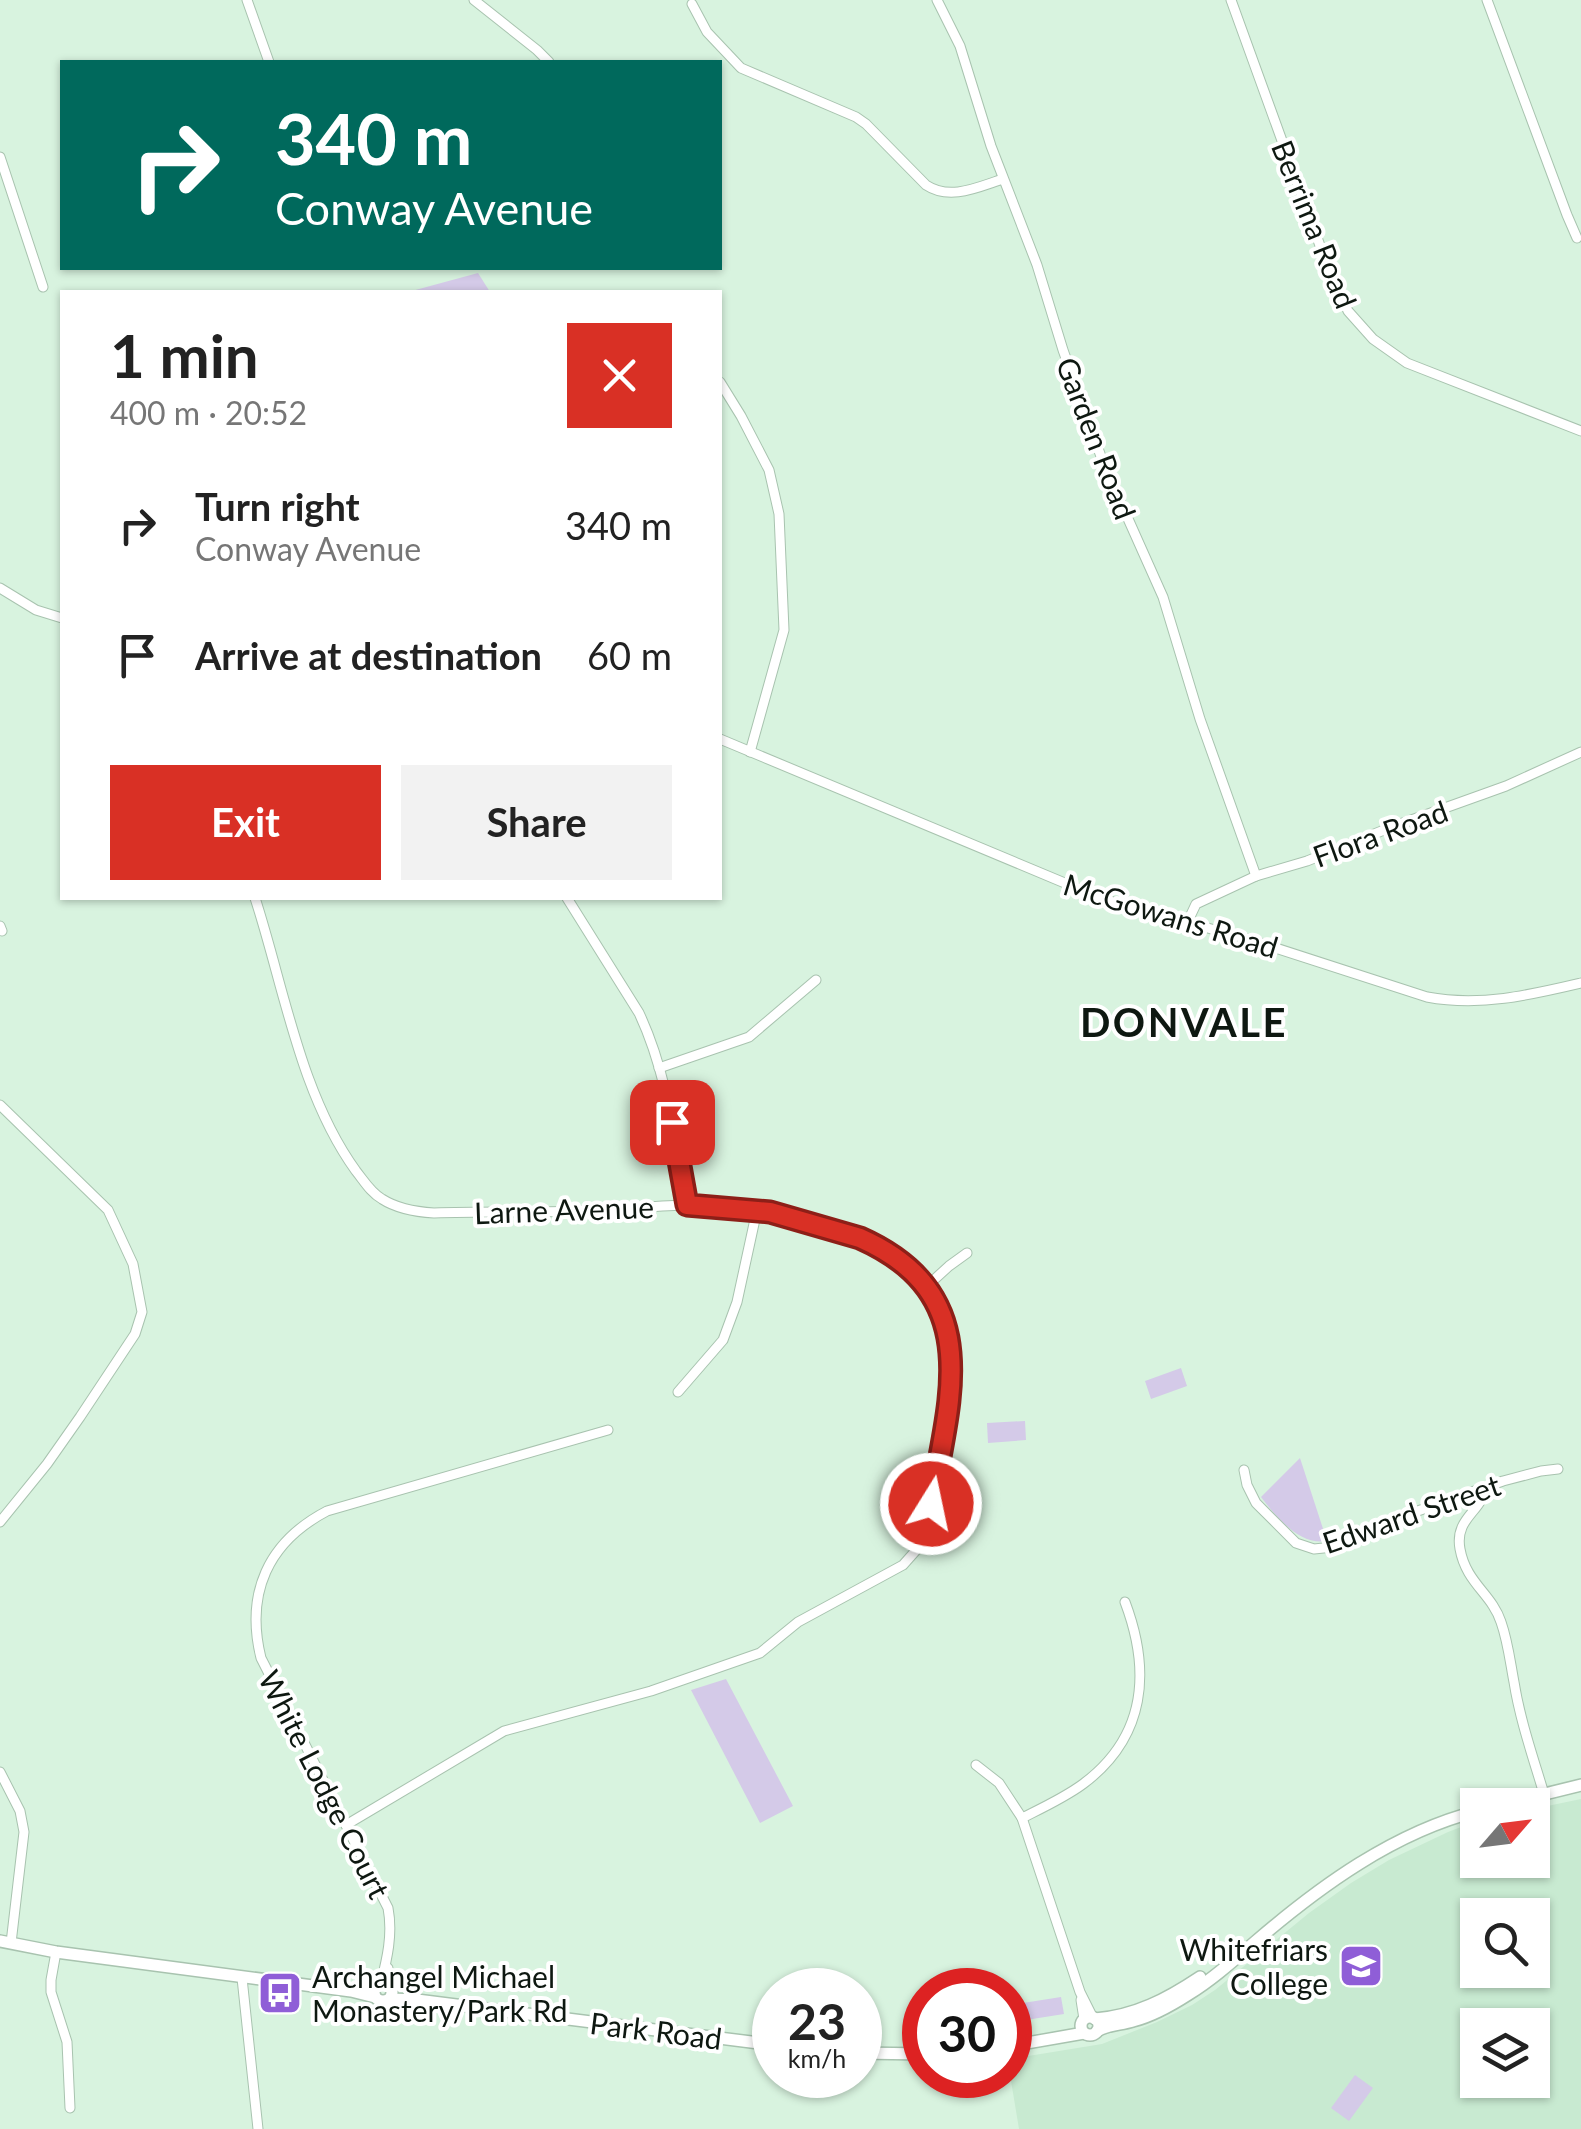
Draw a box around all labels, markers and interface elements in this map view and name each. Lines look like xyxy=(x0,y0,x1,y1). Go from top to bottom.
text: 340 m xyxy=(275,96,472,180)
icon: right xyxy=(110,100,240,230)
street label: Berrima Road xyxy=(1265,135,1365,313)
text: Conway Avenue xyxy=(275,181,593,235)
text: 1 min xyxy=(110,319,259,391)
button: close xyxy=(567,323,672,428)
street label: Garden Road xyxy=(1050,352,1144,524)
text: 400 m · 20:52 xyxy=(110,393,307,432)
text: Turn right xyxy=(195,483,360,529)
icon: right xyxy=(110,498,165,553)
text: 340 m xyxy=(565,502,672,548)
text: Conway Avenue xyxy=(195,529,421,568)
icon: arrive xyxy=(110,628,165,683)
text: Arrive at destination xyxy=(195,632,542,678)
text: 60 m xyxy=(587,632,672,678)
button: Exit xyxy=(110,765,381,880)
button: Share xyxy=(401,765,672,880)
street label: Flora Road xyxy=(1308,792,1452,874)
street label: McGowans Road xyxy=(1060,865,1282,965)
district label: DONVALE xyxy=(1080,998,1288,1046)
pin xyxy=(630,1080,715,1165)
icon: arrive xyxy=(645,1095,700,1150)
street label: Larne Avenue xyxy=(474,1188,654,1230)
position arrow xyxy=(879,1452,983,1556)
street label: Edward Street xyxy=(1317,1466,1505,1560)
street label: White Lodge Court xyxy=(252,1664,398,1904)
north arrow xyxy=(1460,1788,1550,1878)
map controls xyxy=(1460,1788,1550,2098)
button: search xyxy=(1460,1898,1550,1988)
place label: Whitefriars College xyxy=(1179,1931,1328,2001)
school or university icon: Whitefriars College xyxy=(1338,1943,1384,1989)
place label: Archangel Michael Monastery/Park Rd xyxy=(312,1958,567,2028)
speed limit sign: 30 xyxy=(902,1968,1032,2098)
bus stop icon: Archangel Michael Monastery/Park Rd xyxy=(257,1970,303,2016)
text: 23 xyxy=(788,1991,846,2051)
street label: Park Road xyxy=(588,2004,724,2056)
button: layers xyxy=(1460,2008,1550,2098)
text: km/h xyxy=(788,2043,846,2073)

